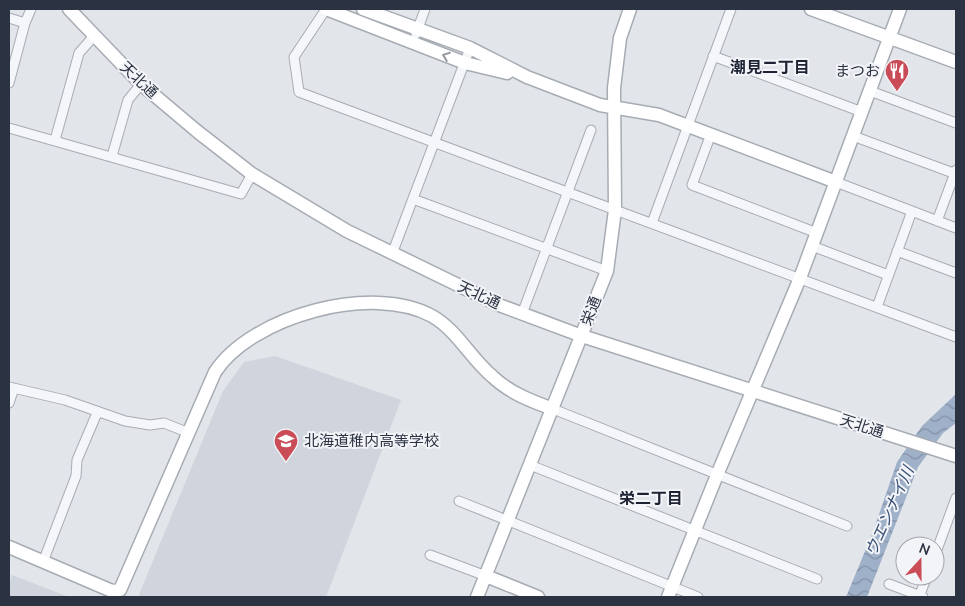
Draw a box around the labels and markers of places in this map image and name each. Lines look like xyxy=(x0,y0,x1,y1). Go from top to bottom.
restaurant icon: まつお xyxy=(884,58,910,92)
place label: まつお xyxy=(835,61,880,81)
school or university icon: 北海道稚内高等学校 xyxy=(273,428,299,462)
place label: 北海道稚内高等学校 xyxy=(304,431,439,451)

